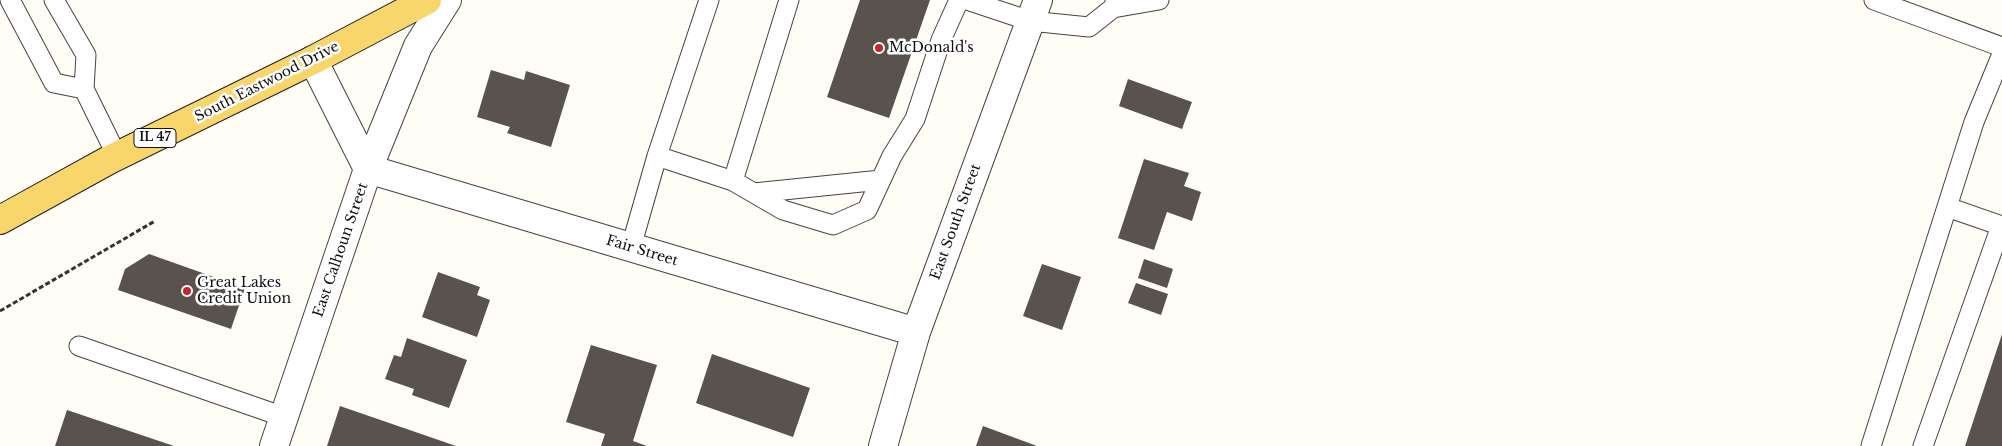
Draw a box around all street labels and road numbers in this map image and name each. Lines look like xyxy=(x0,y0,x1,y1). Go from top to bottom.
street label: South Eastwood Drive xyxy=(192,38,342,126)
road number: IL 47 xyxy=(134,128,176,148)
street label: East South Street xyxy=(927,162,985,282)
street label: East Calhoun Street xyxy=(310,181,372,319)
street label: Fair Street xyxy=(604,232,680,270)

